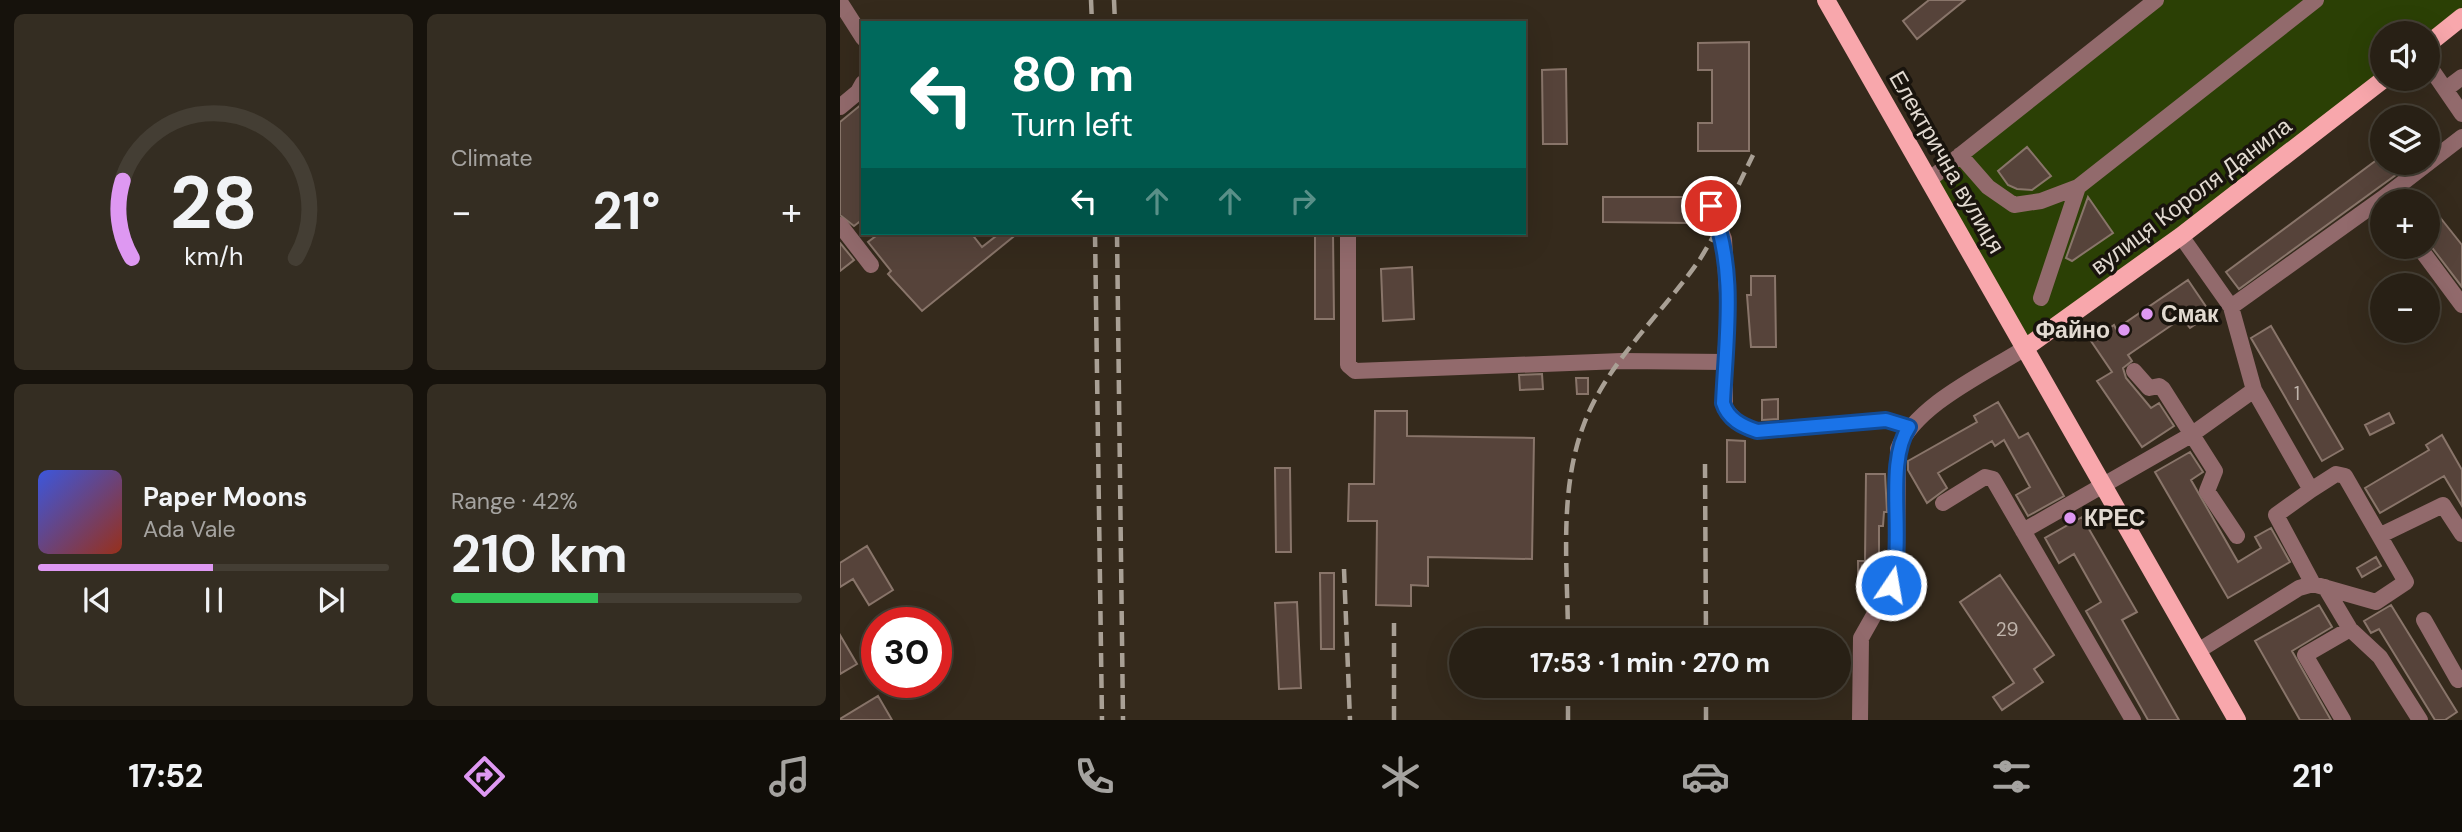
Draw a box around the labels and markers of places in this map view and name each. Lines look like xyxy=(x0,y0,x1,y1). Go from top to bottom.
pin xyxy=(1681,176,1741,236)
place label: Смак xyxy=(2161,299,2219,329)
marker: Смак xyxy=(2139,306,2155,322)
place label: Файно xyxy=(2035,315,2110,345)
marker: Файно xyxy=(2116,322,2132,338)
place label: КРЕС xyxy=(2084,503,2145,533)
marker: КРЕС xyxy=(2062,510,2078,526)

